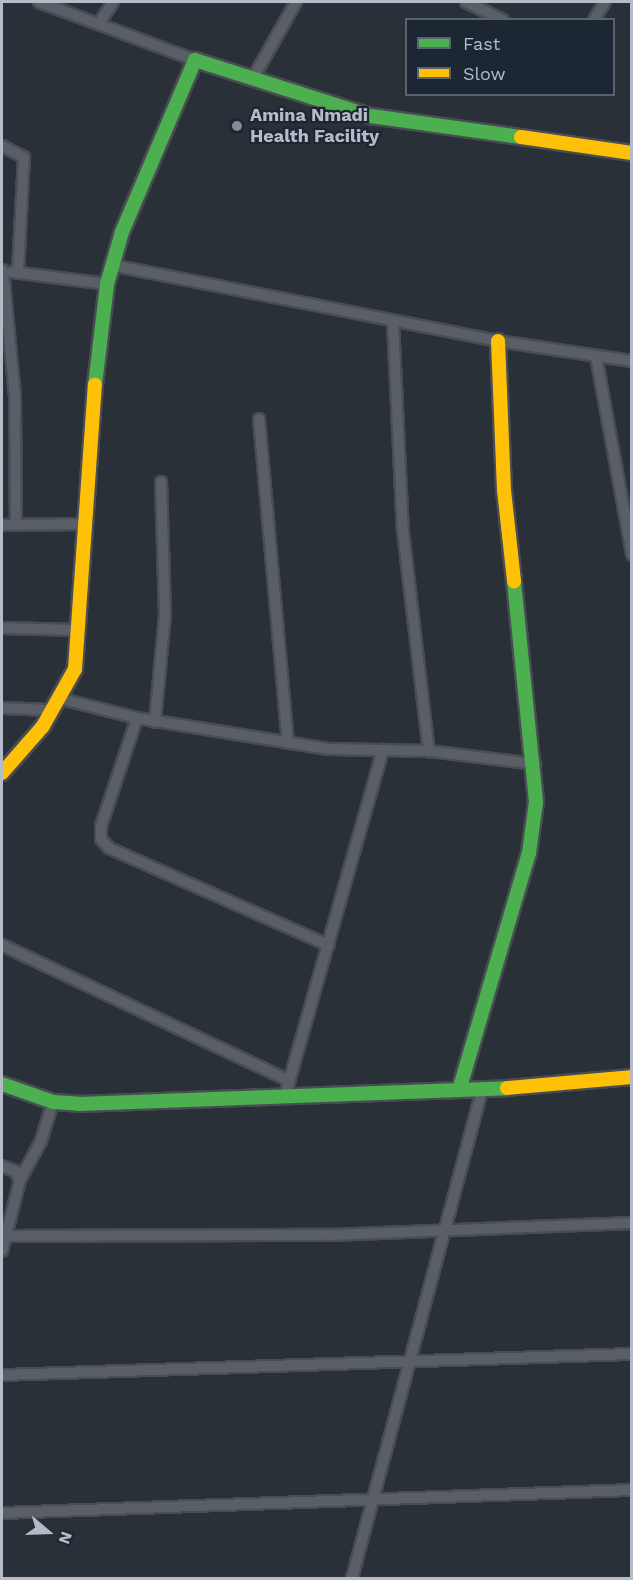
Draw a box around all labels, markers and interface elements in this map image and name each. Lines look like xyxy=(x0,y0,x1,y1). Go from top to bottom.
legend xyxy=(405,18,615,96)
text: Fast xyxy=(463,33,500,54)
text: Slow xyxy=(463,63,506,84)
place label: Amina Nmadi Health Facility xyxy=(250,105,379,148)
marker: Amina Nmadi Health Facility xyxy=(228,117,246,135)
north arrow xyxy=(18,1502,78,1562)
text: N xyxy=(55,1529,76,1547)

